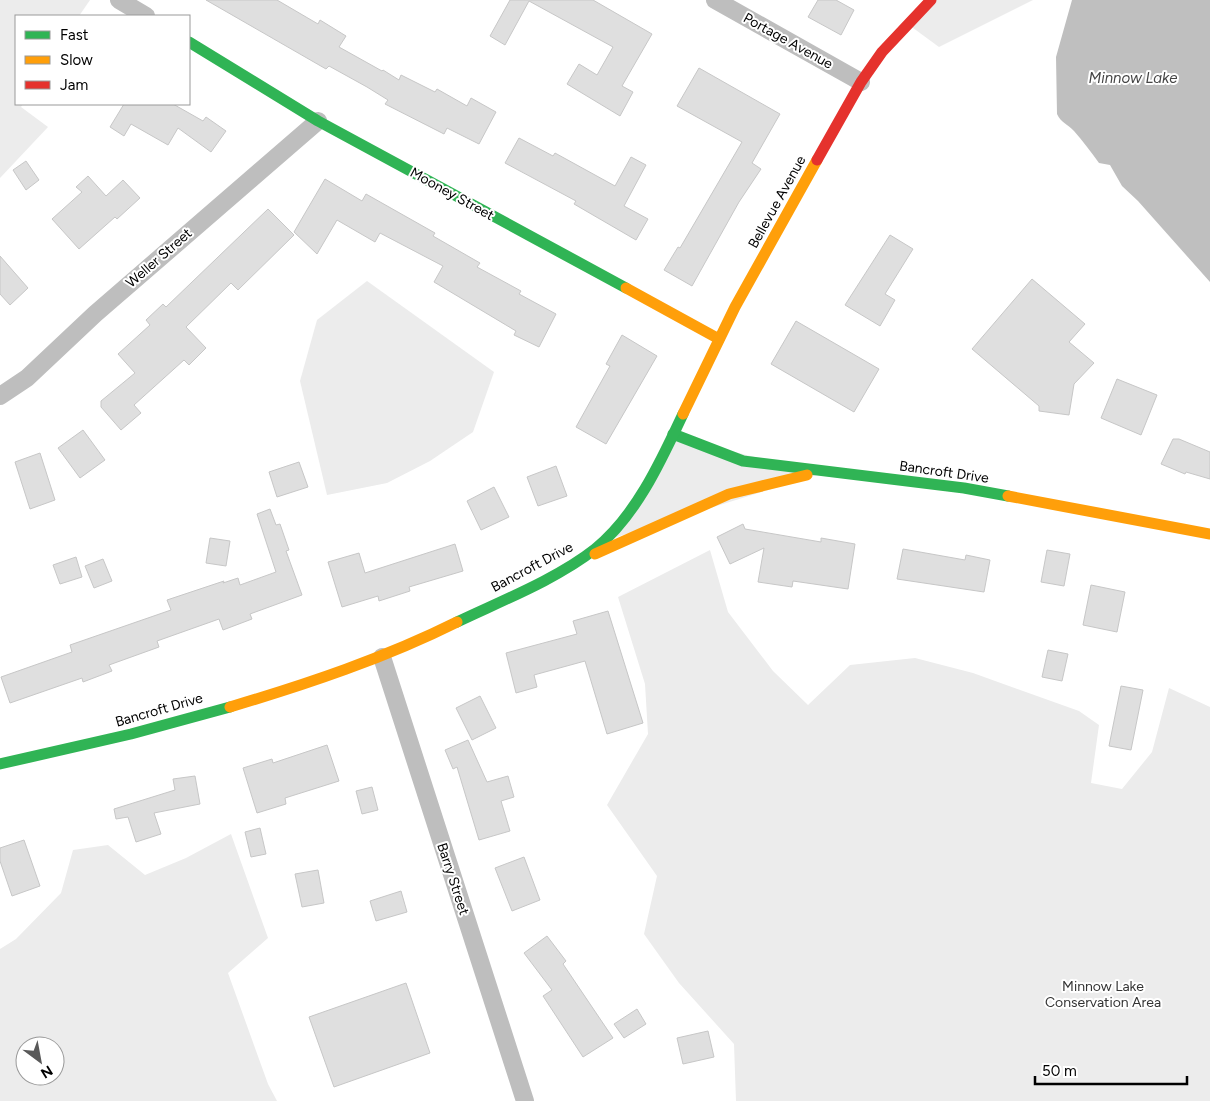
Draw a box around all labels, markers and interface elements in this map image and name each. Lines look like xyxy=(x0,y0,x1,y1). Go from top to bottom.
street label: Portage Avenue xyxy=(740,9,836,73)
legend xyxy=(15,15,190,105)
text: Fast xyxy=(60,26,89,44)
text: Slow xyxy=(60,51,93,69)
water label: Minnow Lake xyxy=(1089,69,1177,87)
text: Jam xyxy=(60,76,88,94)
street label: Bellevue Avenue xyxy=(745,152,810,251)
street label: Mooney Street xyxy=(407,164,497,224)
street label: Weller Street xyxy=(123,225,195,291)
street label: Bancroft Drive xyxy=(898,457,990,487)
street label: Bancroft Drive xyxy=(488,538,576,596)
street label: Bancroft Drive xyxy=(113,689,205,731)
street label: Barry Street xyxy=(433,841,473,917)
park label: Minnow Lake Conservation Area xyxy=(1045,978,1161,1011)
north arrow xyxy=(15,1036,65,1086)
scale bar xyxy=(1035,1054,1188,1086)
text: N xyxy=(38,1062,56,1082)
text: 50 m xyxy=(1042,1062,1077,1080)

